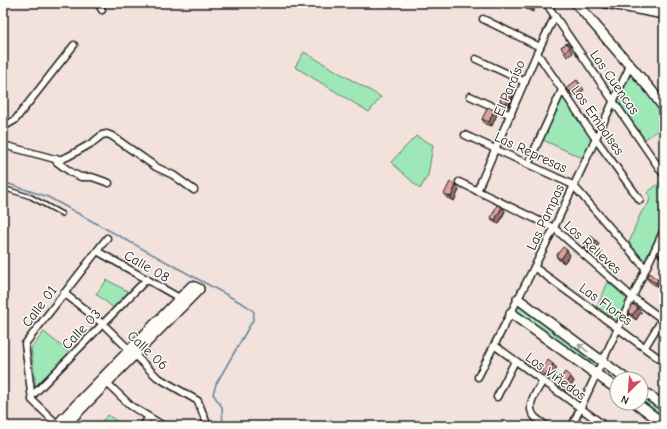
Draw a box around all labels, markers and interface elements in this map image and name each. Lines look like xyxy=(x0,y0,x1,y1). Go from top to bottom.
street label: Las Cuencas xyxy=(586,47,643,118)
street label: El Paraíso xyxy=(490,57,529,119)
street label: Los Embalses xyxy=(567,82,628,158)
street label: Las Represas xyxy=(492,128,570,177)
street label: Las Pampas xyxy=(523,181,568,253)
street label: Los Relieves xyxy=(560,217,625,278)
street label: Calle 08 xyxy=(121,247,172,286)
street label: Las Flores xyxy=(576,280,636,329)
street label: Calle 01 xyxy=(18,282,61,330)
street label: Calle 03 xyxy=(58,306,105,353)
street label: Calle 06 xyxy=(124,327,172,374)
one-way arrow xyxy=(578,344,589,352)
street label: Los Viñedos xyxy=(522,349,589,404)
north arrow xyxy=(609,371,649,411)
text: N xyxy=(619,392,631,407)

